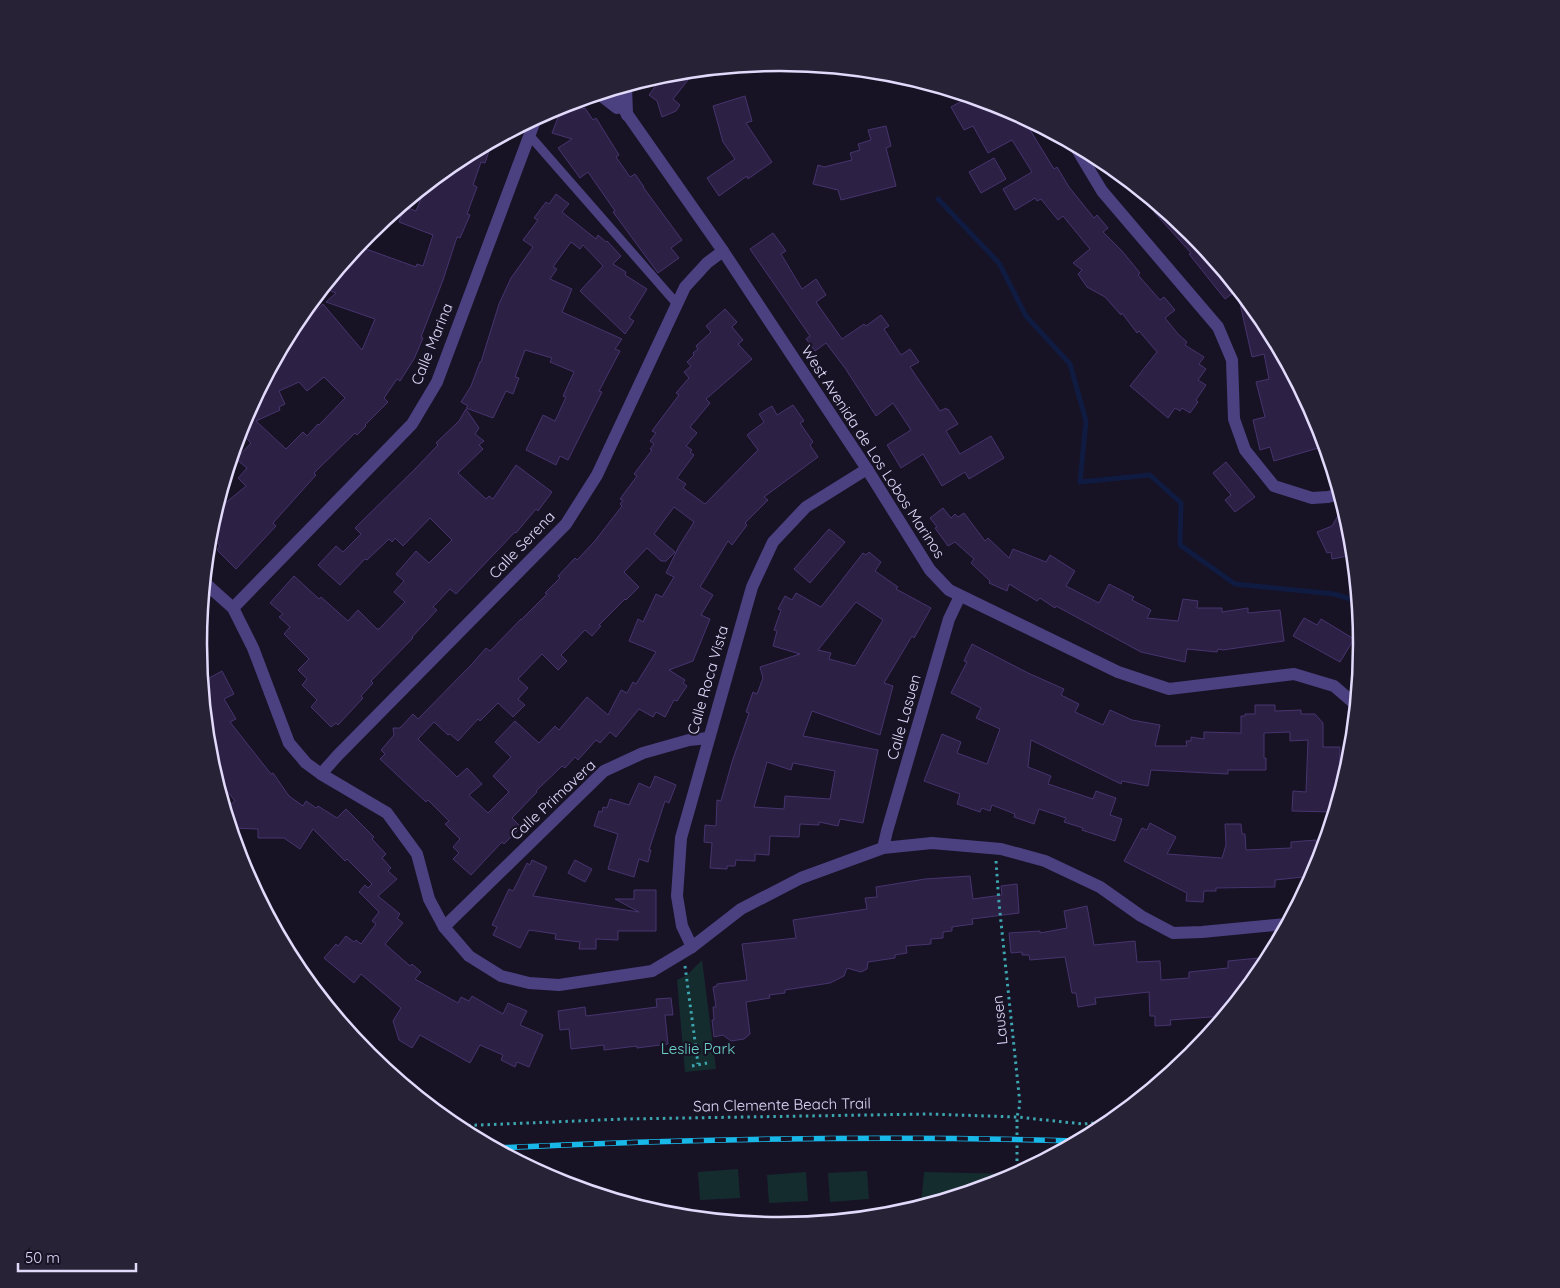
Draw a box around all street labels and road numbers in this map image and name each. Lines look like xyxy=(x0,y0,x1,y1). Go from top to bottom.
street label: Calle Marina xyxy=(407,300,457,387)
street label: West Avenida de Los Lobos Marinos xyxy=(797,342,950,562)
street label: Calle Serena xyxy=(485,507,559,582)
street label: Calle Roca Vista xyxy=(683,623,732,737)
street label: Calle Lasuen xyxy=(882,672,925,762)
street label: Calle Primavera xyxy=(506,755,599,844)
street label: Lausen xyxy=(987,994,1012,1046)
street label: San Clemente Beach Trail xyxy=(693,1093,871,1116)

